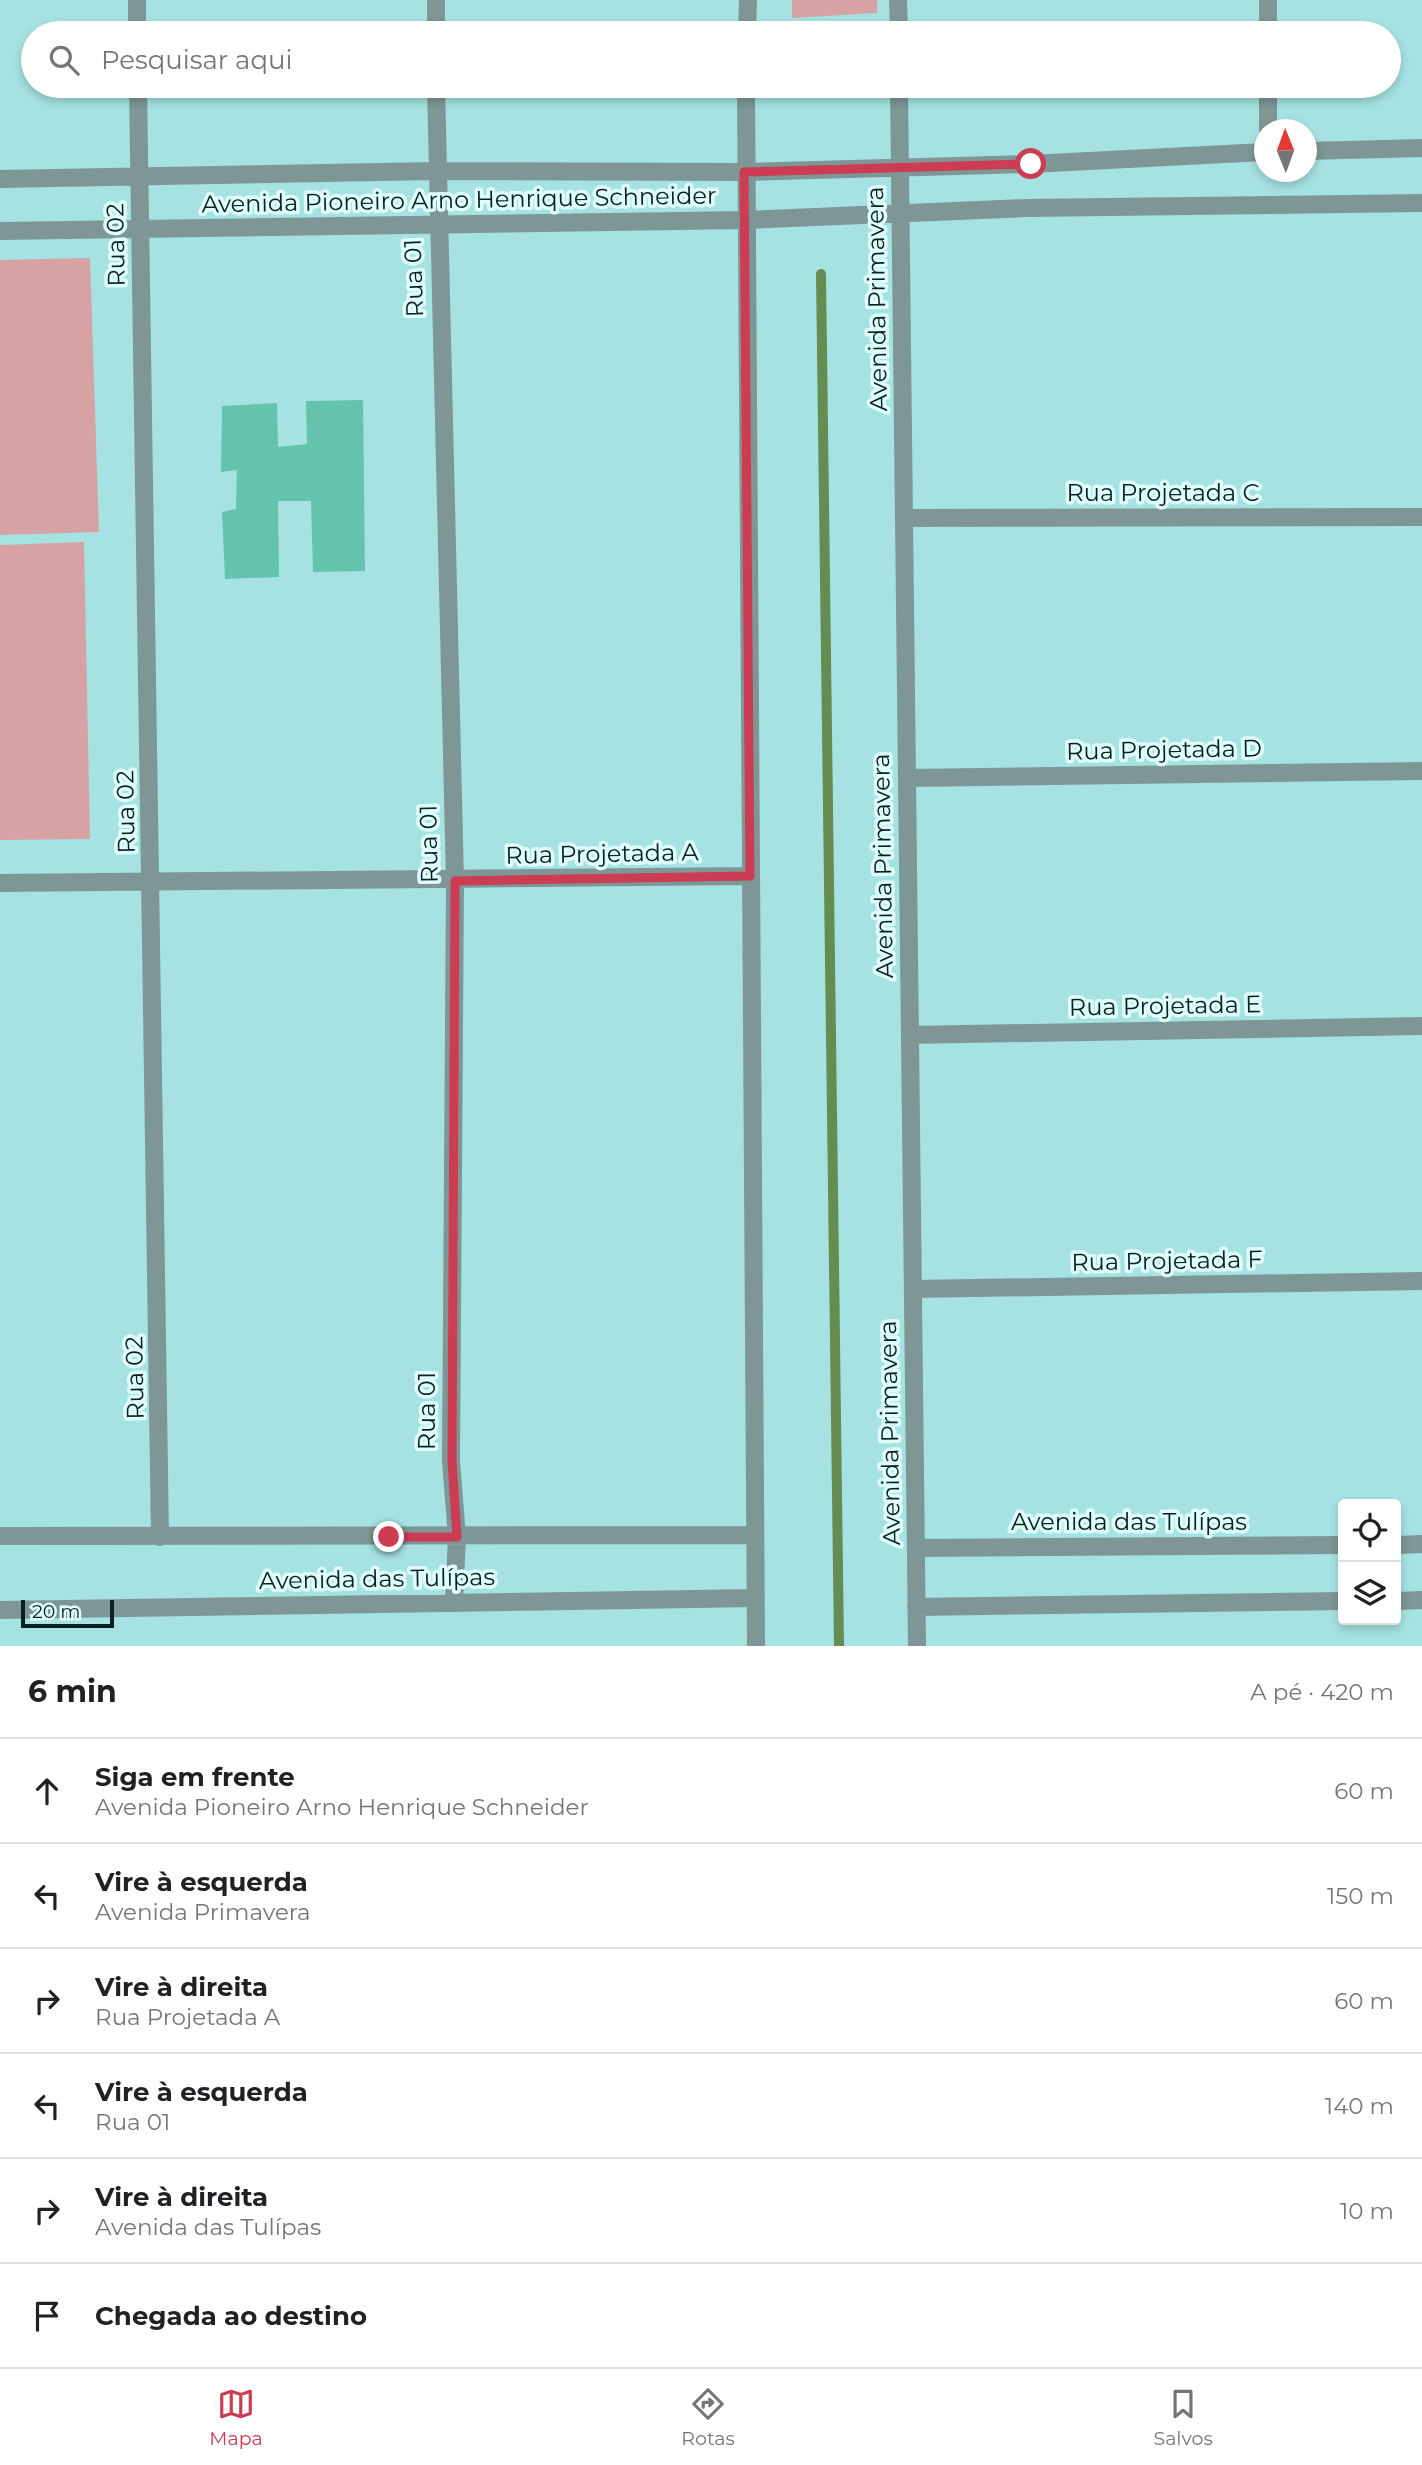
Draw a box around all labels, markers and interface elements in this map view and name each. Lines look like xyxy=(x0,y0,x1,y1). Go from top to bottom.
search box xyxy=(21,21,1401,98)
icon: search xyxy=(45,41,83,79)
text: Pesquisar aqui xyxy=(101,44,293,76)
north arrow xyxy=(1254,119,1317,182)
route start xyxy=(1015,148,1046,179)
street label: Avenida Pioneiro Arno Henrique Schneider xyxy=(201,181,717,218)
street label: Avenida Primavera xyxy=(860,186,893,412)
street label: Rua 02 xyxy=(100,203,131,287)
street label: Rua 01 xyxy=(398,238,429,318)
street label: Rua Projetada C xyxy=(1066,478,1260,507)
street label: Rua Projetada D xyxy=(1066,733,1262,766)
street label: Avenida Primavera xyxy=(866,753,899,979)
street label: Rua 02 xyxy=(110,770,141,854)
street label: Rua 01 xyxy=(413,805,444,883)
street label: Rua Projetada A xyxy=(505,837,700,870)
street label: Rua Projetada E xyxy=(1069,989,1261,1022)
street label: Rua Projetada F xyxy=(1071,1244,1263,1277)
street label: Avenida Primavera xyxy=(873,1320,906,1546)
street label: Rua 02 xyxy=(119,1336,150,1420)
street label: Rua 01 xyxy=(412,1372,441,1450)
map controls xyxy=(1338,1499,1401,1625)
button: locate xyxy=(1338,1499,1401,1562)
street label: Avenida das Tulípas xyxy=(1011,1507,1247,1536)
route end xyxy=(373,1521,404,1552)
street label: Avenida das Tulípas xyxy=(259,1562,495,1595)
button: layers xyxy=(1338,1562,1401,1625)
scale bar xyxy=(21,1597,114,1629)
text: 20 m xyxy=(32,1600,80,1623)
text: 6 min xyxy=(28,1673,117,1710)
text: A pé · 420 m xyxy=(1250,1678,1394,1706)
text: Siga em frente xyxy=(95,1761,295,1793)
icon: ahead xyxy=(28,1772,66,1810)
text: 60 m xyxy=(1334,1777,1394,1805)
text: Avenida Pioneiro Arno Henrique Schneider xyxy=(95,1793,589,1821)
text: Vire à esquerda xyxy=(95,1866,308,1898)
icon: left xyxy=(28,1877,66,1915)
text: 150 m xyxy=(1327,1882,1394,1910)
text: Avenida Primavera xyxy=(95,1898,311,1926)
text: Vire à direita xyxy=(95,1971,268,2003)
icon: right xyxy=(28,1982,66,2020)
text: 60 m xyxy=(1334,1987,1394,2015)
text: Rua Projetada A xyxy=(95,2003,280,2031)
text: Vire à esquerda xyxy=(95,2076,308,2108)
icon: left xyxy=(28,2087,66,2125)
text: 140 m xyxy=(1325,2092,1394,2120)
text: Rua 01 xyxy=(95,2108,170,2136)
text: Vire à direita xyxy=(95,2181,268,2213)
icon: right xyxy=(28,2192,66,2230)
text: 10 m xyxy=(1340,2197,1394,2225)
text: Avenida das Tulípas xyxy=(95,2213,321,2241)
icon: arrive xyxy=(28,2297,66,2335)
text: Chegada ao destino xyxy=(95,2300,367,2332)
tab: Mapa xyxy=(209,2385,263,2450)
tab: Rotas xyxy=(681,2385,735,2450)
tab: Salvos xyxy=(1153,2385,1213,2450)

